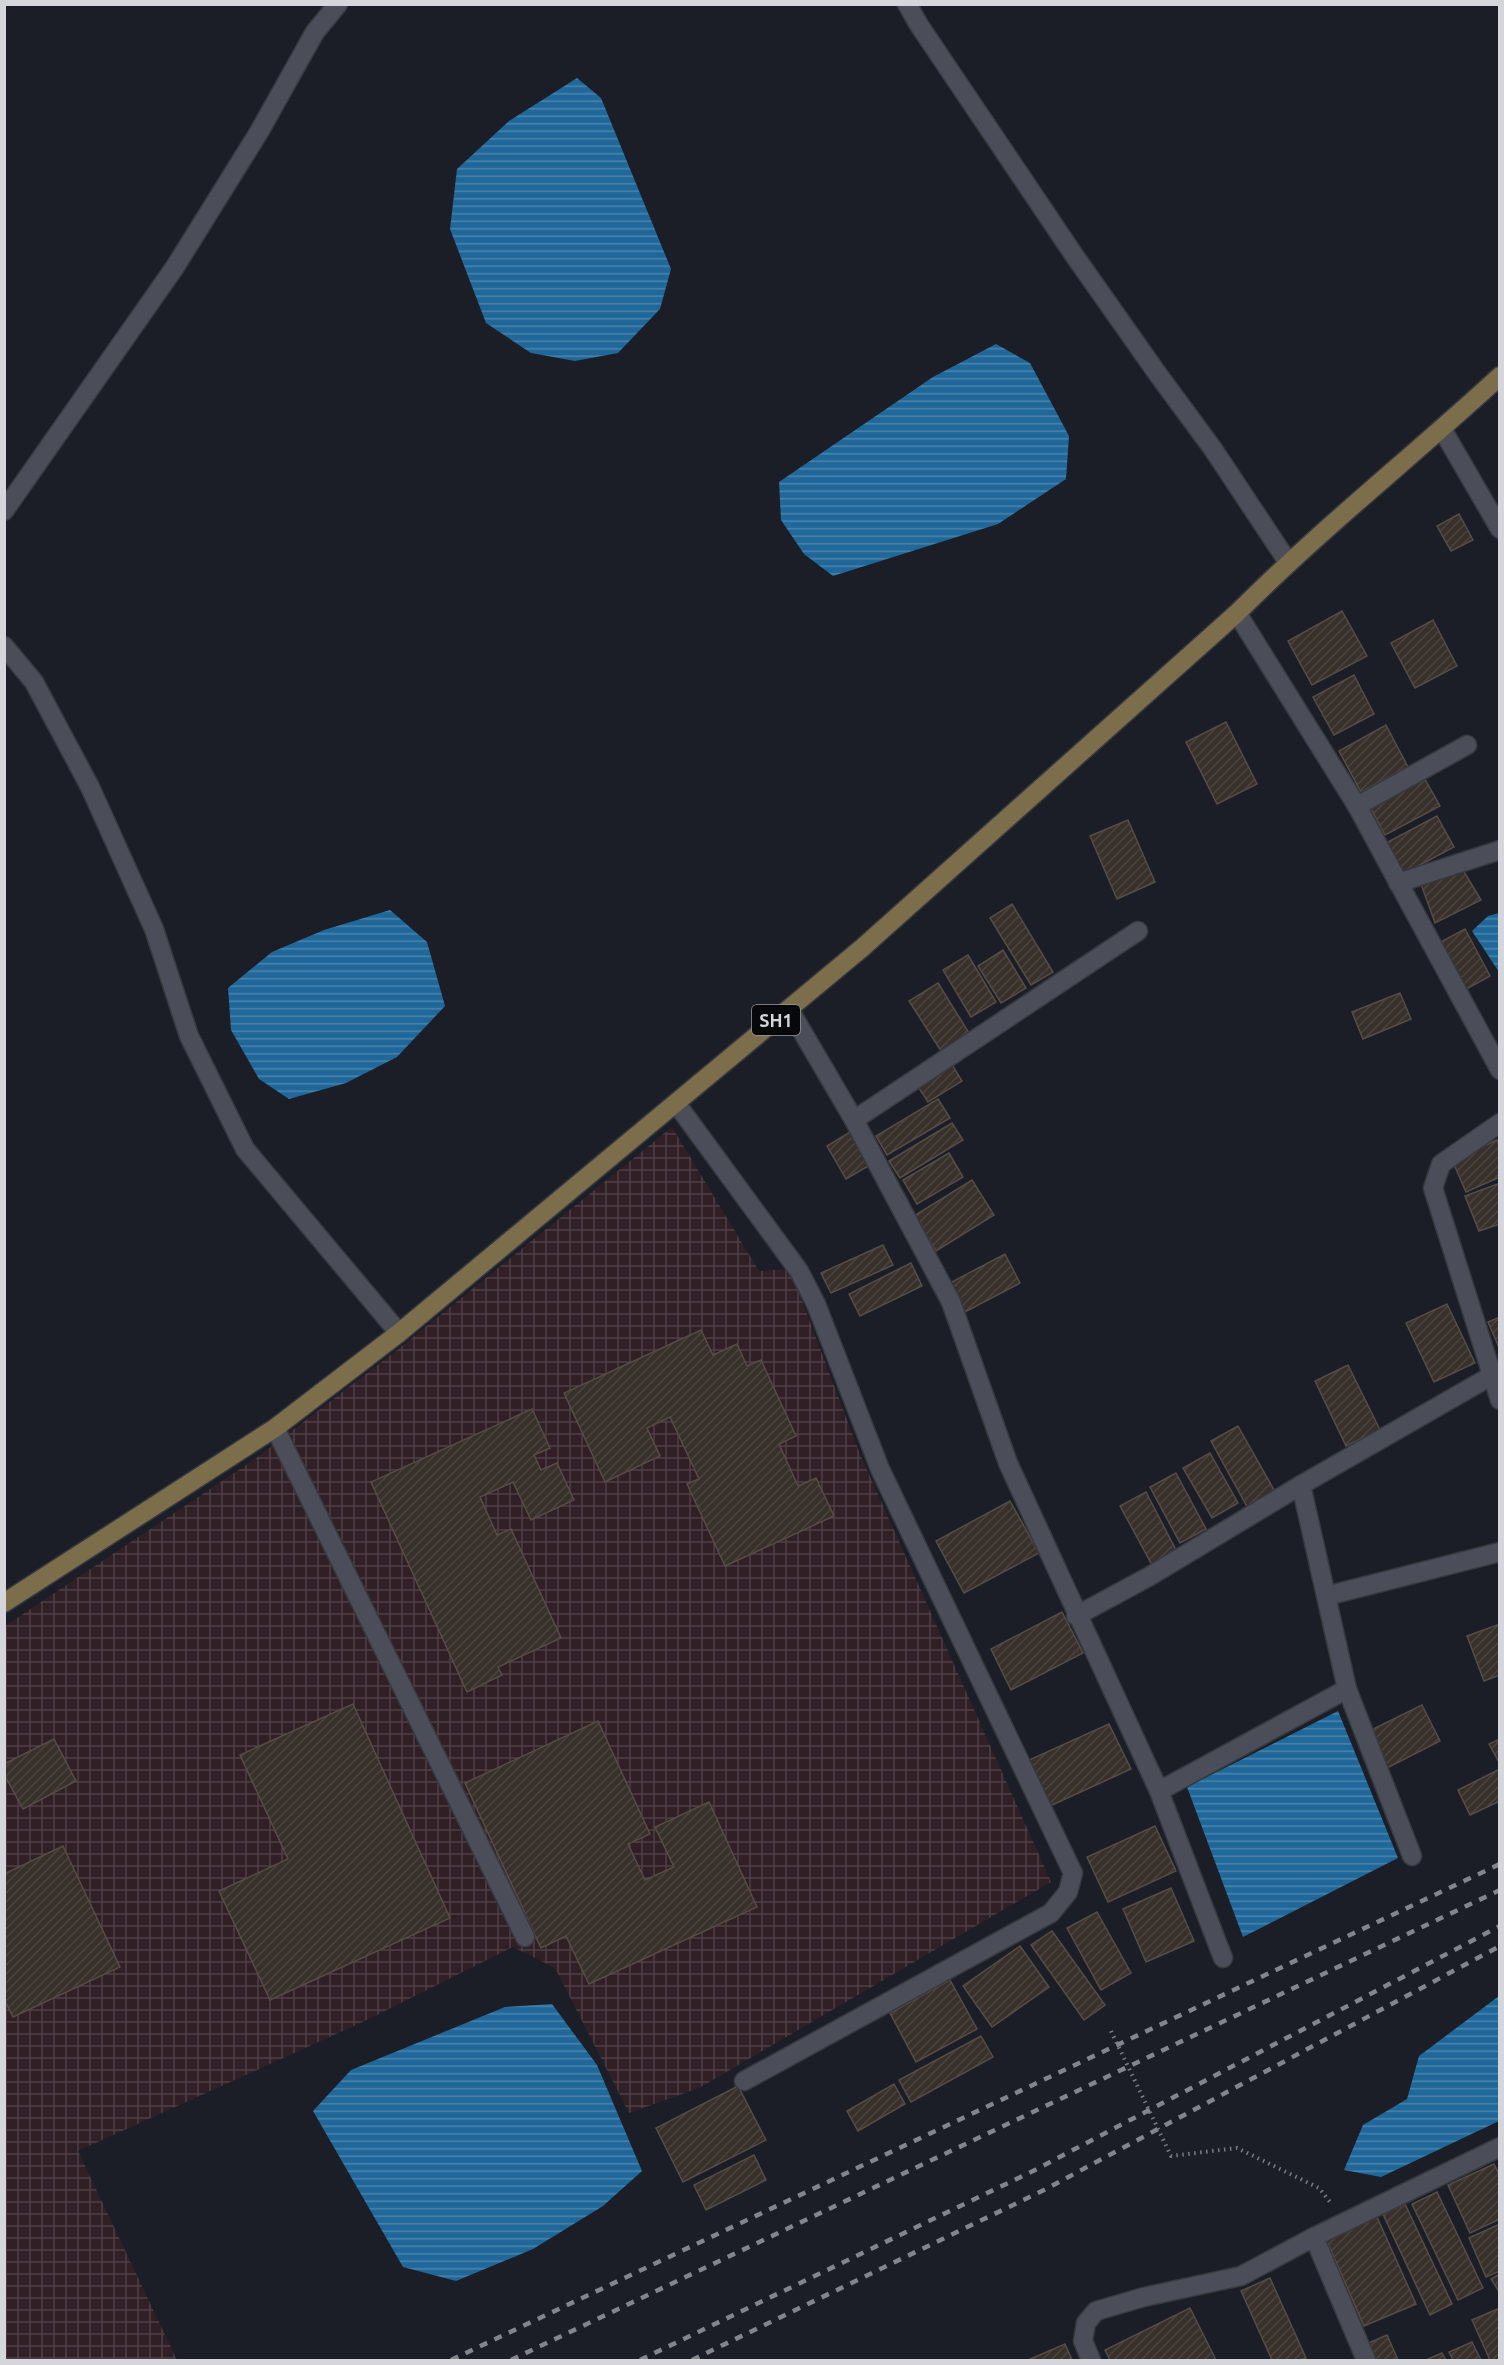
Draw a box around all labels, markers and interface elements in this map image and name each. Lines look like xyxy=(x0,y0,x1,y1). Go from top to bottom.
road number: SH1 xyxy=(752,1005,800,1035)

